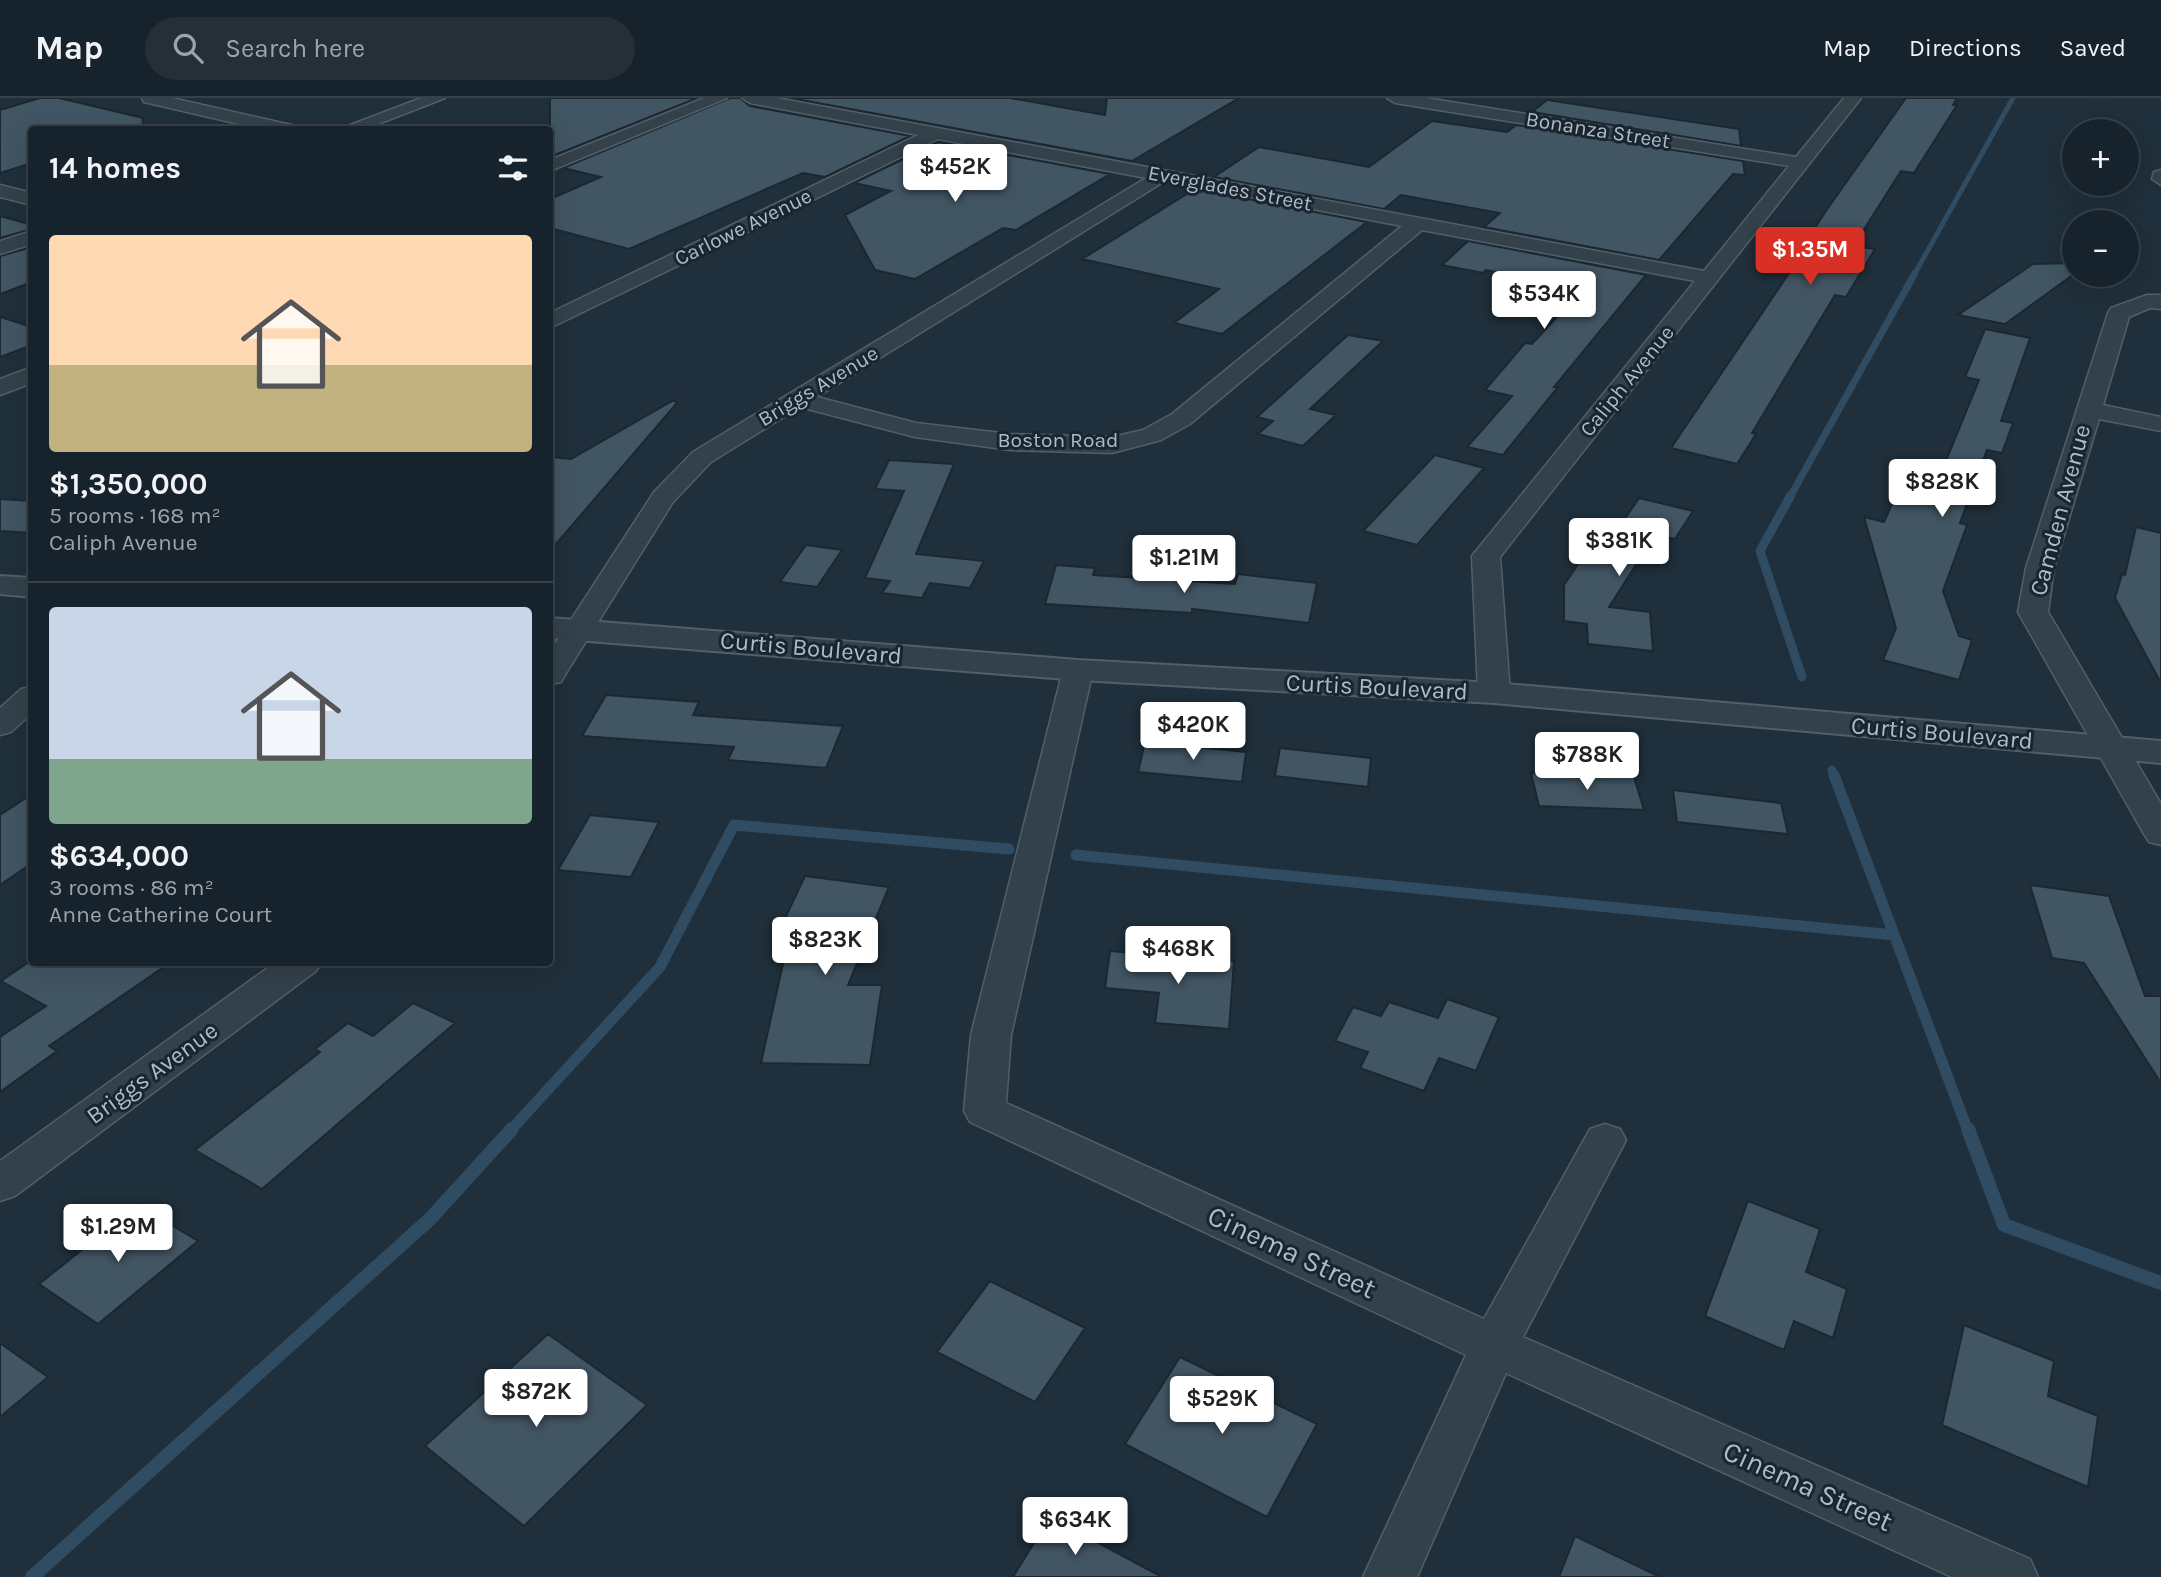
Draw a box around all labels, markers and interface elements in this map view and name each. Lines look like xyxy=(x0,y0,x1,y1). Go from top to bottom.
search box xyxy=(145,17,635,80)
text: Map xyxy=(35,29,103,67)
icon: search xyxy=(169,29,207,67)
text: Search here xyxy=(225,33,365,64)
text: Map xyxy=(1823,34,1871,62)
text: Directions xyxy=(1909,34,2022,62)
text: Saved xyxy=(2060,34,2126,62)
street label: Bonanza Street xyxy=(1524,107,1672,153)
map controls xyxy=(2062,119,2139,287)
button: + xyxy=(2062,119,2139,196)
pin: $452K xyxy=(906,144,1004,204)
icon: filters xyxy=(494,149,532,187)
text: 14 homes xyxy=(49,150,181,186)
text: $452K xyxy=(919,153,991,180)
street label: Everglades Street xyxy=(1146,160,1314,216)
street label: Carlowe Avenue xyxy=(671,183,815,271)
button: − xyxy=(2062,210,2139,287)
pin: $1.35M xyxy=(1753,228,1867,287)
text: $1.35M xyxy=(1772,236,1848,263)
pin: $534K xyxy=(1495,272,1593,331)
text: $534K xyxy=(1508,280,1580,307)
icon: home xyxy=(228,281,354,407)
street label: Caliph Avenue xyxy=(1575,321,1679,441)
street label: Briggs Avenue xyxy=(754,341,882,431)
street label: Camden Avenue xyxy=(2024,421,2096,599)
street label: Boston Road xyxy=(998,428,1118,452)
pin: $828K xyxy=(1893,460,1991,519)
text: $1,350,000 xyxy=(49,466,208,502)
text: $828K xyxy=(1905,468,1979,495)
text: 5 rooms · 168 m² xyxy=(49,502,221,529)
pin: $381K xyxy=(1570,518,1668,578)
text: $381K xyxy=(1585,527,1653,554)
text: Caliph Avenue xyxy=(49,529,198,556)
pin: $1.21M xyxy=(1127,536,1241,595)
text: $1.21M xyxy=(1148,544,1220,571)
street label: Curtis Boulevard xyxy=(719,626,903,670)
icon: home xyxy=(228,653,354,779)
street label: Curtis Boulevard xyxy=(1285,668,1469,706)
pin: $420K xyxy=(1144,702,1242,762)
text: $420K xyxy=(1156,711,1230,738)
street label: Curtis Boulevard xyxy=(1850,711,2034,755)
pin: $788K xyxy=(1538,732,1636,792)
text: $788K xyxy=(1551,741,1623,768)
text: $634,000 xyxy=(49,838,189,874)
text: 3 rooms · 86 m² xyxy=(49,874,214,901)
text: Anne Catherine Court xyxy=(49,901,272,928)
pin: $823K xyxy=(776,918,874,977)
text: $823K xyxy=(788,926,862,953)
pin: $468K xyxy=(1129,926,1227,986)
text: $468K xyxy=(1141,935,1215,962)
street label: Briggs Avenue xyxy=(81,1016,223,1130)
street label: Cinema Street xyxy=(1203,1199,1381,1305)
pin: $1.29M xyxy=(61,1204,175,1264)
text: $1.29M xyxy=(79,1213,157,1240)
pin: $872K xyxy=(487,1370,585,1429)
pin: $529K xyxy=(1173,1376,1271,1436)
text: $872K xyxy=(500,1378,572,1405)
text: $529K xyxy=(1186,1385,1258,1412)
street label: Cinema Street xyxy=(1718,1434,1898,1538)
pin: $634K xyxy=(1026,1498,1124,1557)
text: $634K xyxy=(1039,1506,1111,1533)

